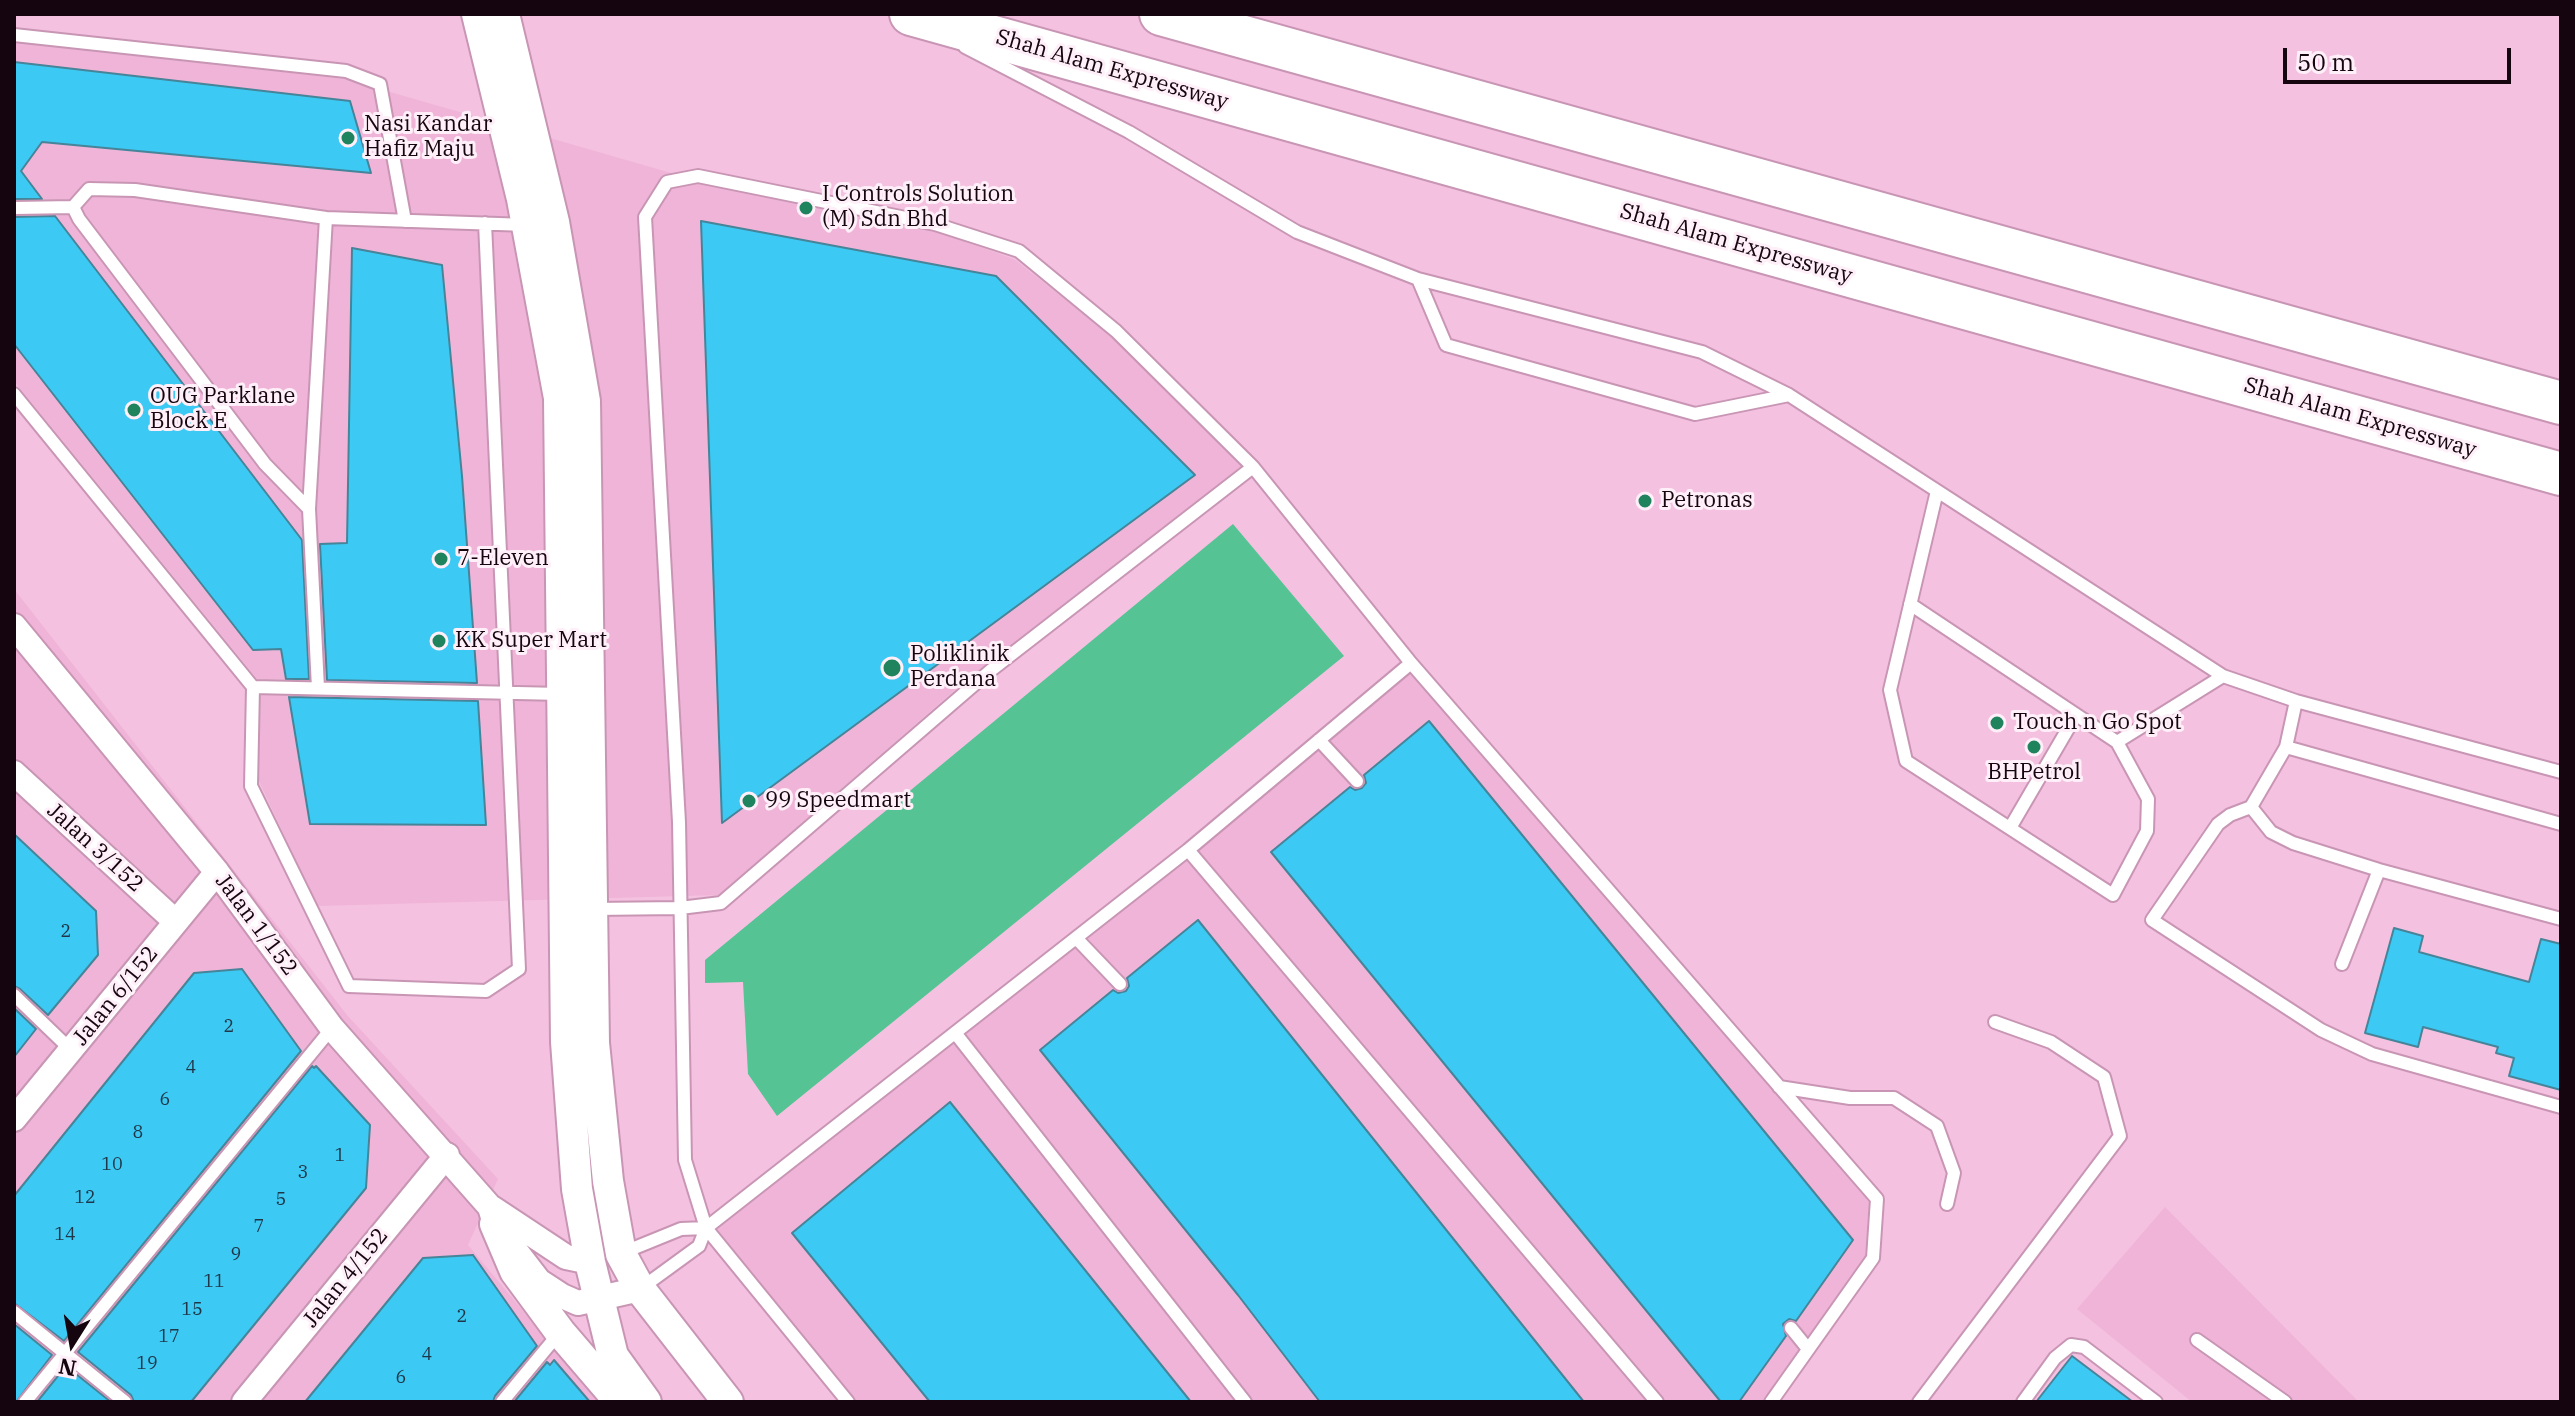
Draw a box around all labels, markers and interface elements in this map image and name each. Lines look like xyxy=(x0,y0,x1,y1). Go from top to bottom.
street label: Shah Alam Expressway xyxy=(993,24,1231,116)
scale bar xyxy=(2287,32,2515,82)
text: 50 m xyxy=(2297,46,2354,78)
place label: Nasi Kandar Hafiz Maju xyxy=(364,112,492,164)
marker: Nasi Kandar Hafiz Maju xyxy=(339,129,357,147)
place label: I Controls Solution (M) Sdn Bhd xyxy=(822,182,1014,234)
street label: Shah Alam Expressway xyxy=(1617,198,1855,290)
marker: I Controls Solution (M) Sdn Bhd xyxy=(797,199,815,217)
street label: Shah Alam Expressway xyxy=(2241,372,2479,464)
place label: OUG Parklane Block E xyxy=(150,384,295,436)
marker: OUG Parklane Block E xyxy=(125,401,143,419)
place label: Petronas xyxy=(1661,488,1753,514)
marker: Petronas xyxy=(1636,492,1654,510)
place label: 7-Eleven xyxy=(457,546,549,572)
marker: 7-Eleven xyxy=(432,550,450,568)
place label: KK Super Mart xyxy=(455,628,607,654)
marker: KK Super Mart xyxy=(430,632,448,650)
place label: Poliklinik Perdana xyxy=(910,642,1009,694)
marker: Poliklinik Perdana xyxy=(881,657,903,679)
place label: Touch n Go Spot xyxy=(2013,710,2182,736)
marker: Touch n Go Spot xyxy=(1988,714,2006,732)
marker: BHPetrol xyxy=(2025,738,2043,756)
place label: BHPetrol xyxy=(1987,760,2081,786)
place label: 99 Speedmart xyxy=(765,788,911,814)
marker: 99 Speedmart xyxy=(740,792,758,810)
street label: Jalan 3/152 xyxy=(41,798,149,898)
street label: Jalan 1/152 xyxy=(209,869,303,981)
house number: 2 xyxy=(61,921,71,943)
street label: Jalan 6/152 xyxy=(68,941,164,1051)
house number: 2 xyxy=(224,1016,234,1038)
house number: 4 xyxy=(186,1057,196,1079)
house number: 6 xyxy=(160,1089,170,1111)
house number: 8 xyxy=(133,1122,143,1144)
house number: 1 xyxy=(335,1145,345,1167)
house number: 10 xyxy=(101,1154,123,1176)
house number: 3 xyxy=(298,1162,308,1184)
house number: 12 xyxy=(74,1187,96,1209)
house number: 5 xyxy=(276,1189,286,1211)
house number: 7 xyxy=(254,1216,264,1238)
street label: Jalan 4/152 xyxy=(298,1223,394,1333)
house number: 14 xyxy=(54,1224,76,1246)
house number: 9 xyxy=(231,1244,241,1266)
house number: 11 xyxy=(203,1271,225,1293)
house number: 15 xyxy=(181,1299,203,1321)
north arrow xyxy=(32,1304,112,1384)
house number: 2 xyxy=(457,1306,467,1328)
house number: 17 xyxy=(158,1326,180,1348)
house number: 4 xyxy=(422,1344,432,1366)
text: N xyxy=(56,1352,79,1384)
house number: 19 xyxy=(136,1353,158,1375)
house number: 6 xyxy=(396,1367,406,1389)

